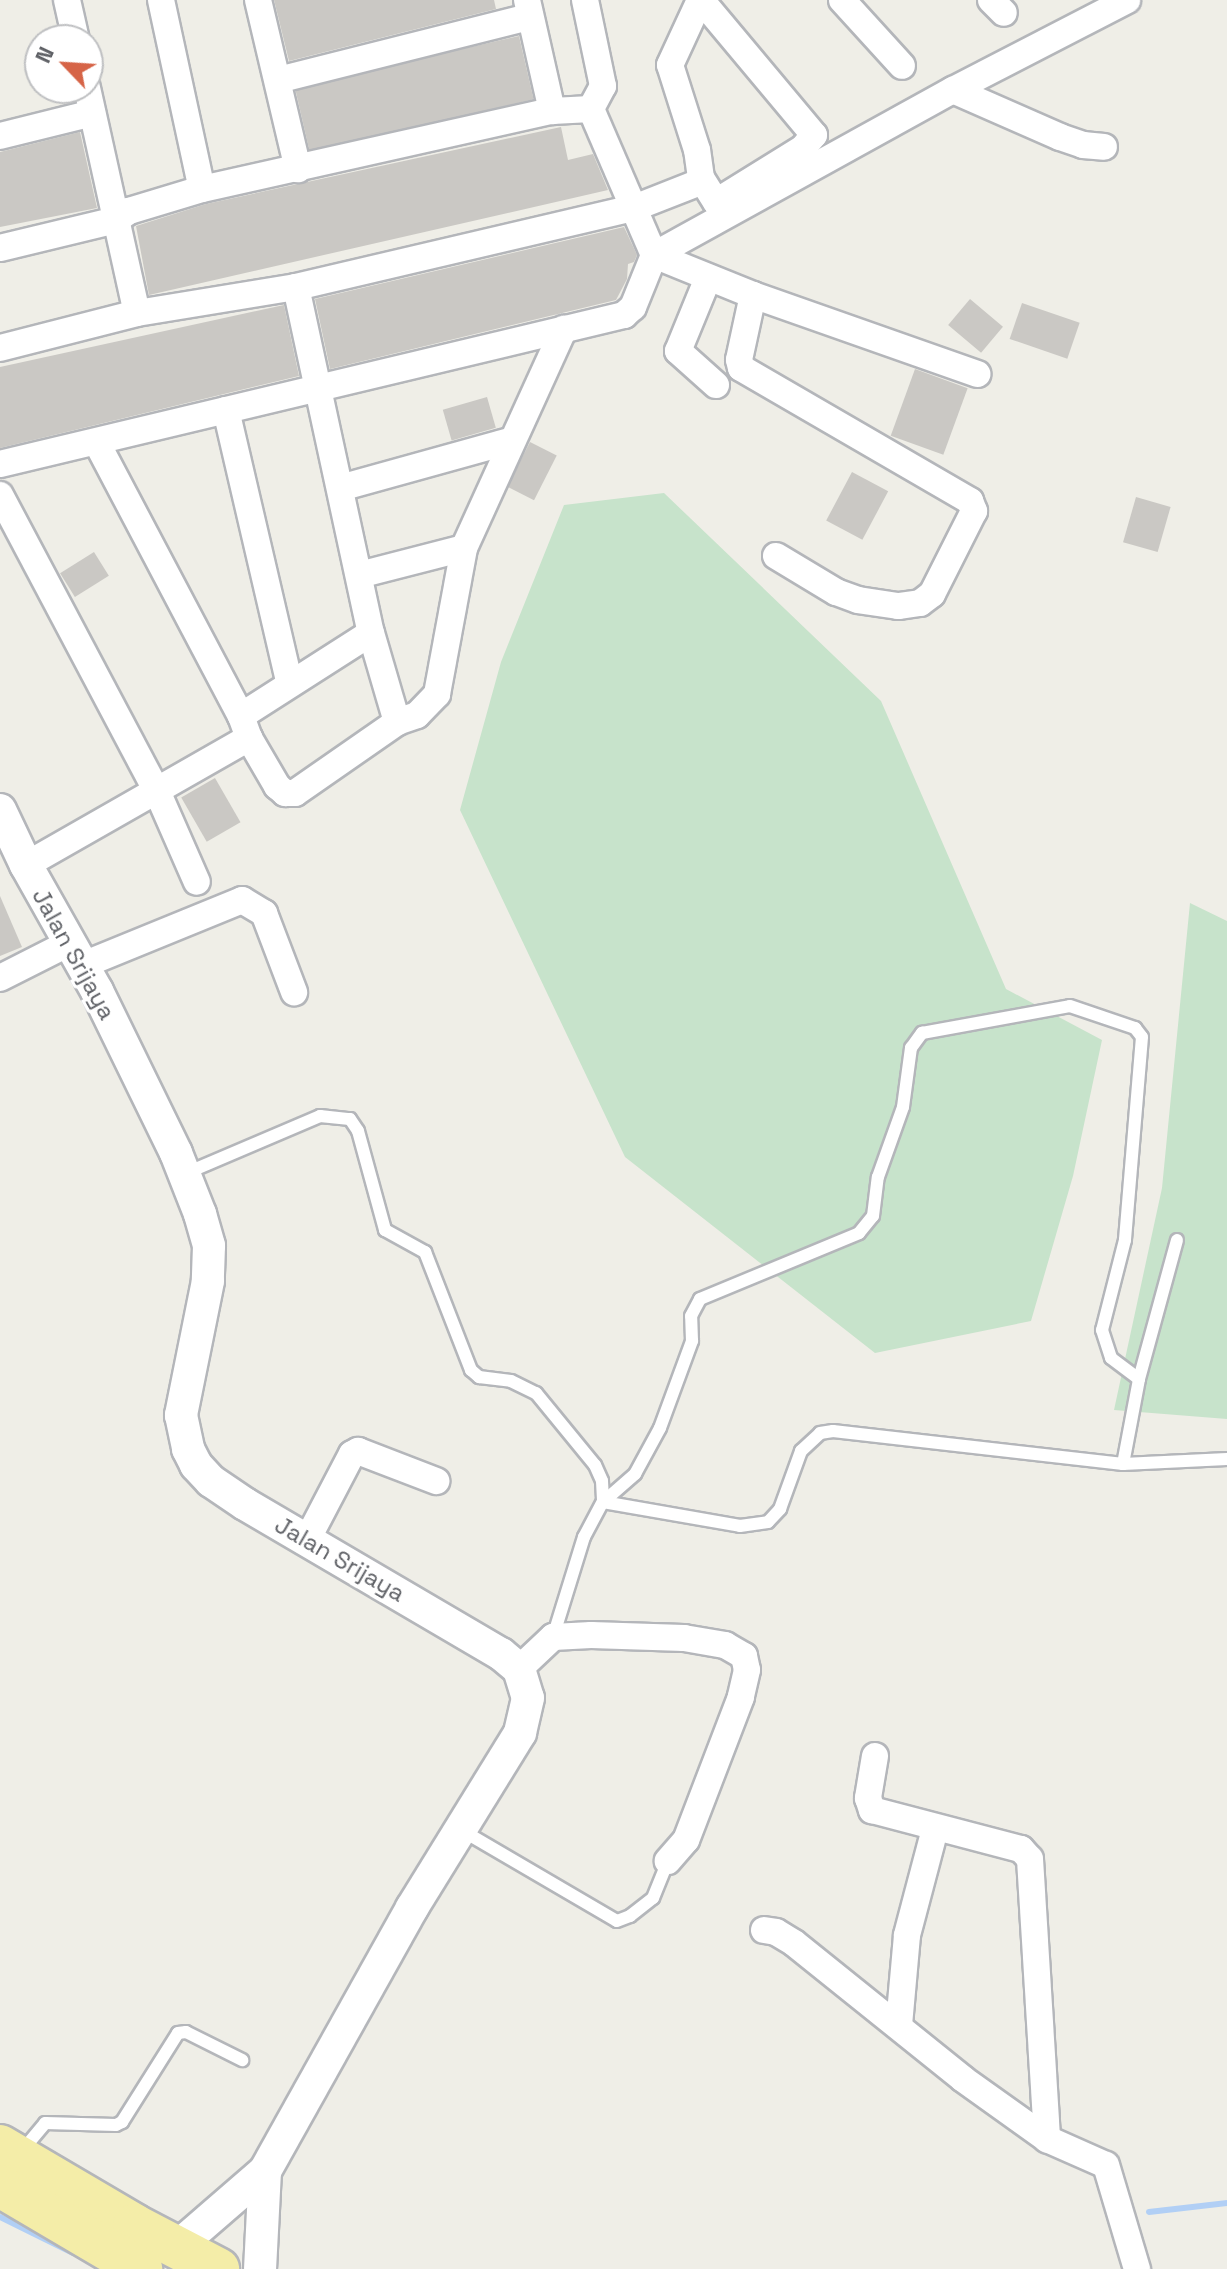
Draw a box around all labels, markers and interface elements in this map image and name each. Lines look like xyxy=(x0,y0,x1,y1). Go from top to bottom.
north arrow xyxy=(24,24,104,104)
text: N xyxy=(28,42,60,67)
street label: Jalan Srijaya xyxy=(26,883,122,1025)
street label: Jalan Srijaya xyxy=(270,1510,410,1608)

